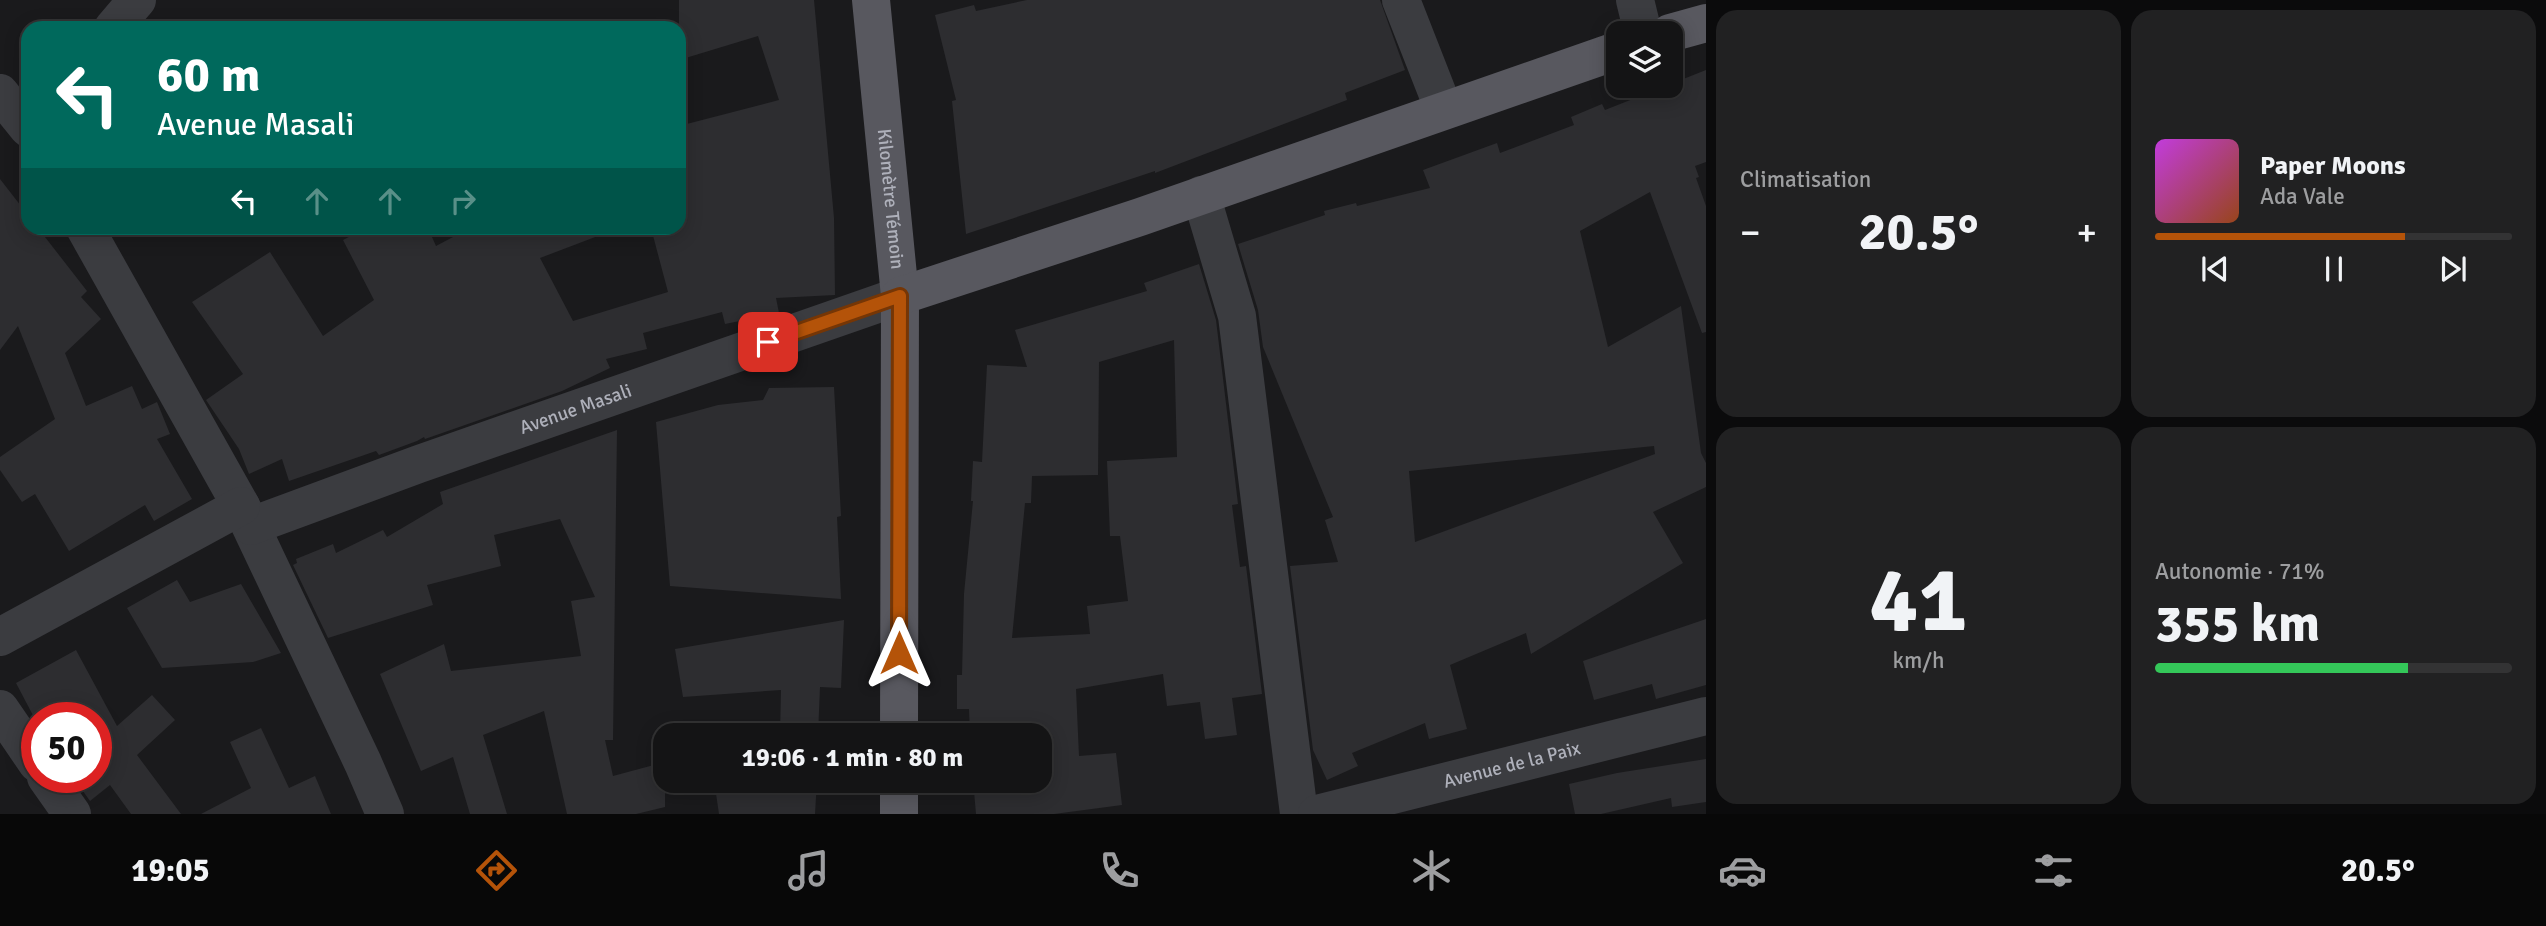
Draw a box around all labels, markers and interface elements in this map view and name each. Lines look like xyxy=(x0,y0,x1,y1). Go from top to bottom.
map controls xyxy=(1606,21,1683,98)
button: layers xyxy=(1606,21,1683,98)
text: 60 m xyxy=(157,45,260,105)
icon: left xyxy=(42,49,133,140)
text: Avenue Masali xyxy=(157,105,354,144)
street label: Kilomètre Témoin xyxy=(872,128,909,271)
text: Paper Moons xyxy=(2260,150,2406,182)
text: Climatisation xyxy=(1740,165,1871,194)
icon: left xyxy=(225,182,263,220)
icon: ahead xyxy=(298,182,336,220)
icon: ahead xyxy=(371,182,409,220)
icon: right xyxy=(444,182,482,220)
text: Ada Vale xyxy=(2260,182,2345,211)
text: 20.5° xyxy=(1859,200,1978,264)
text: − xyxy=(1740,209,1761,256)
text: + xyxy=(2076,209,2097,256)
icon: previous xyxy=(2196,250,2234,288)
icon: pause xyxy=(2315,250,2353,288)
icon: next xyxy=(2434,250,2472,288)
pin xyxy=(738,312,798,372)
icon: arrive xyxy=(749,323,787,361)
street label: Avenue Masali xyxy=(516,379,635,440)
text: 41 xyxy=(1869,544,1968,657)
text: Autonomie · 71% xyxy=(2155,557,2325,586)
text: 355 km xyxy=(2155,592,2320,656)
position arrow xyxy=(862,616,936,690)
text: km/h xyxy=(1892,646,1945,675)
speed limit sign: 50 xyxy=(21,702,112,793)
street label: Avenue de la Paix xyxy=(1441,736,1583,794)
text: 19:06 · 1 min · 80 m xyxy=(742,742,963,774)
icon: directions xyxy=(472,846,521,895)
icon: music xyxy=(784,846,833,895)
icon: phone xyxy=(1095,846,1144,895)
icon: climate xyxy=(1407,846,1456,895)
icon: car xyxy=(1718,846,1767,895)
icon: filters xyxy=(2029,846,2078,895)
text: 19:05 xyxy=(131,851,210,890)
text: 20.5° xyxy=(2341,851,2415,890)

